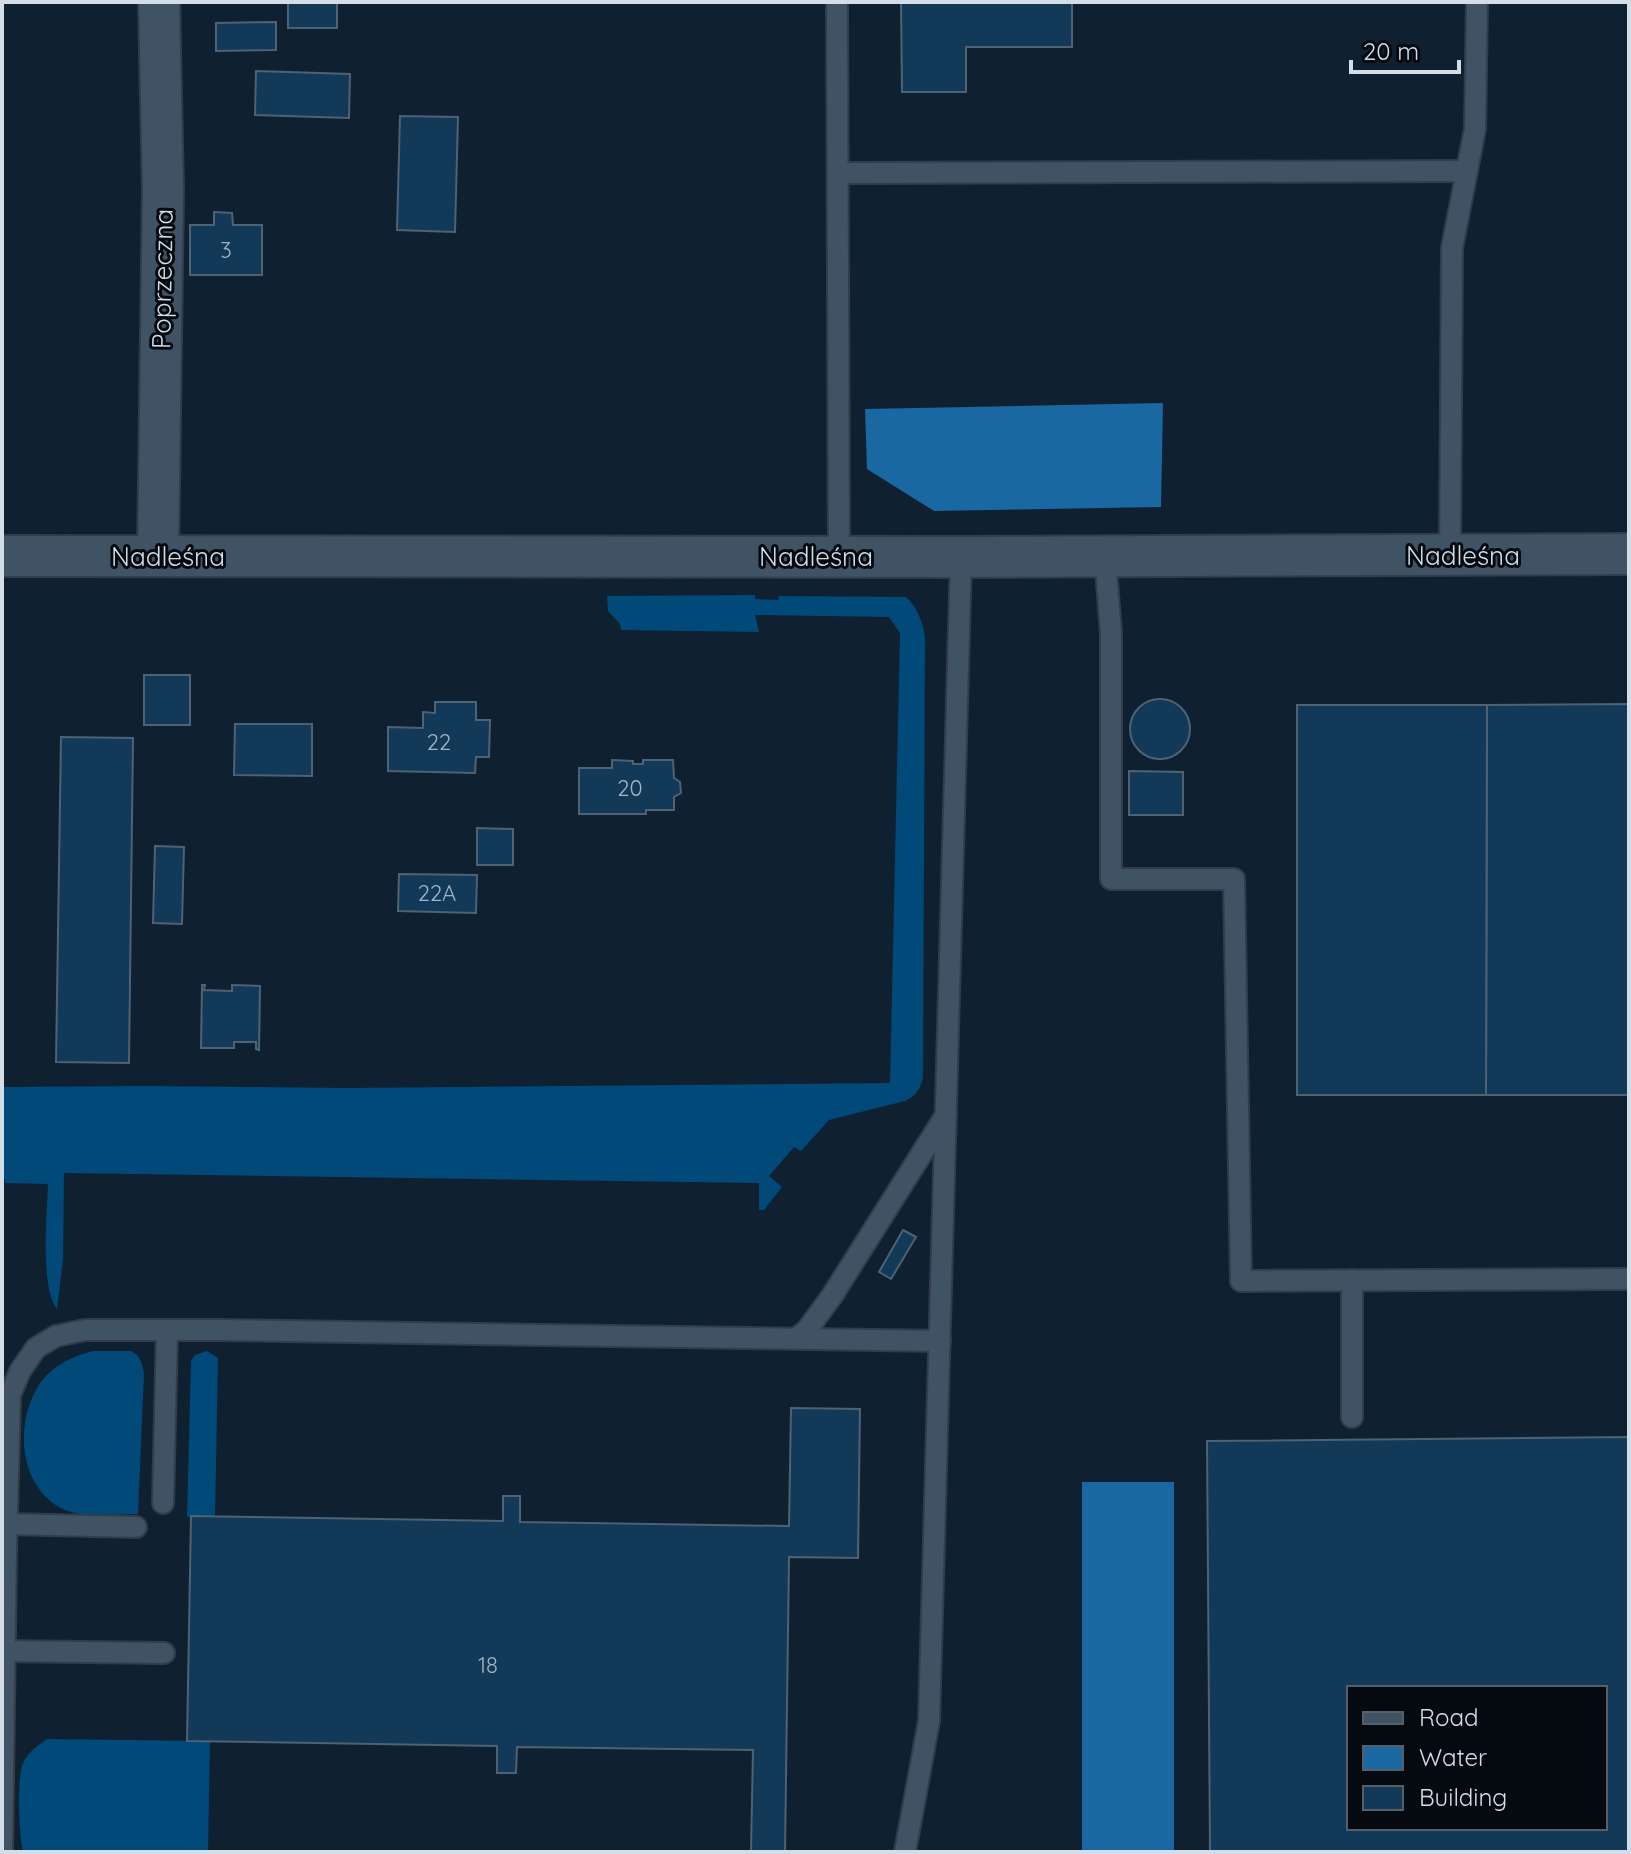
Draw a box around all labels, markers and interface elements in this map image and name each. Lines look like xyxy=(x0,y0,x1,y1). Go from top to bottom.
scale bar xyxy=(1351,24,1459,74)
text: 20 m xyxy=(1363,36,1419,66)
street label: Poprzeczna xyxy=(144,209,180,349)
house number: 3 xyxy=(220,236,232,264)
street label: Nadleśna xyxy=(1406,539,1520,572)
street label: Nadleśna xyxy=(111,540,225,573)
street label: Nadleśna xyxy=(759,540,873,573)
house number: 22 xyxy=(427,728,451,756)
house number: 20 xyxy=(617,774,643,802)
house number: 22A xyxy=(418,879,456,907)
house number: 18 xyxy=(478,1651,498,1679)
legend xyxy=(1347,1686,1607,1830)
text: Road xyxy=(1419,1702,1479,1732)
text: Water xyxy=(1419,1742,1487,1772)
text: Building xyxy=(1419,1782,1507,1812)

